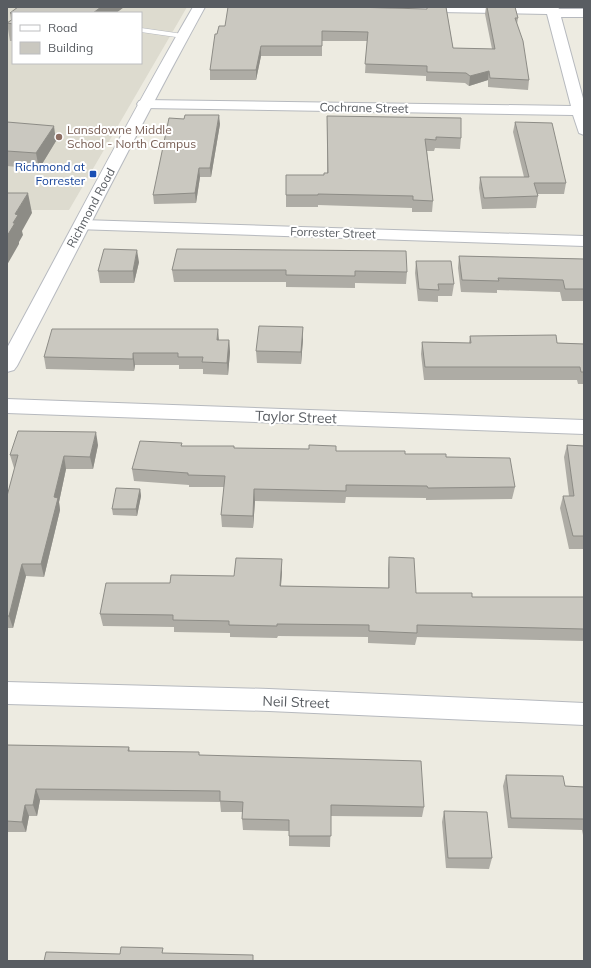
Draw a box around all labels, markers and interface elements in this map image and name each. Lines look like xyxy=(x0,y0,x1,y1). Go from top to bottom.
legend xyxy=(12,12,142,64)
text: Road xyxy=(48,20,77,35)
text: Building xyxy=(48,40,93,55)
street label: Cochrane Street xyxy=(319,99,409,116)
place label: Lansdowne Middle School - North Campus xyxy=(67,122,196,151)
marker: Lansdowne Middle School - North Campus xyxy=(54,132,64,142)
place label: Richmond at Forrester xyxy=(15,159,86,188)
street label: Richmond Road xyxy=(63,165,118,250)
marker: Richmond at Forrester xyxy=(88,169,98,179)
street label: Forrester Street xyxy=(290,224,376,241)
street label: Taylor Street xyxy=(255,407,337,427)
street label: Neil Street xyxy=(262,692,330,712)

